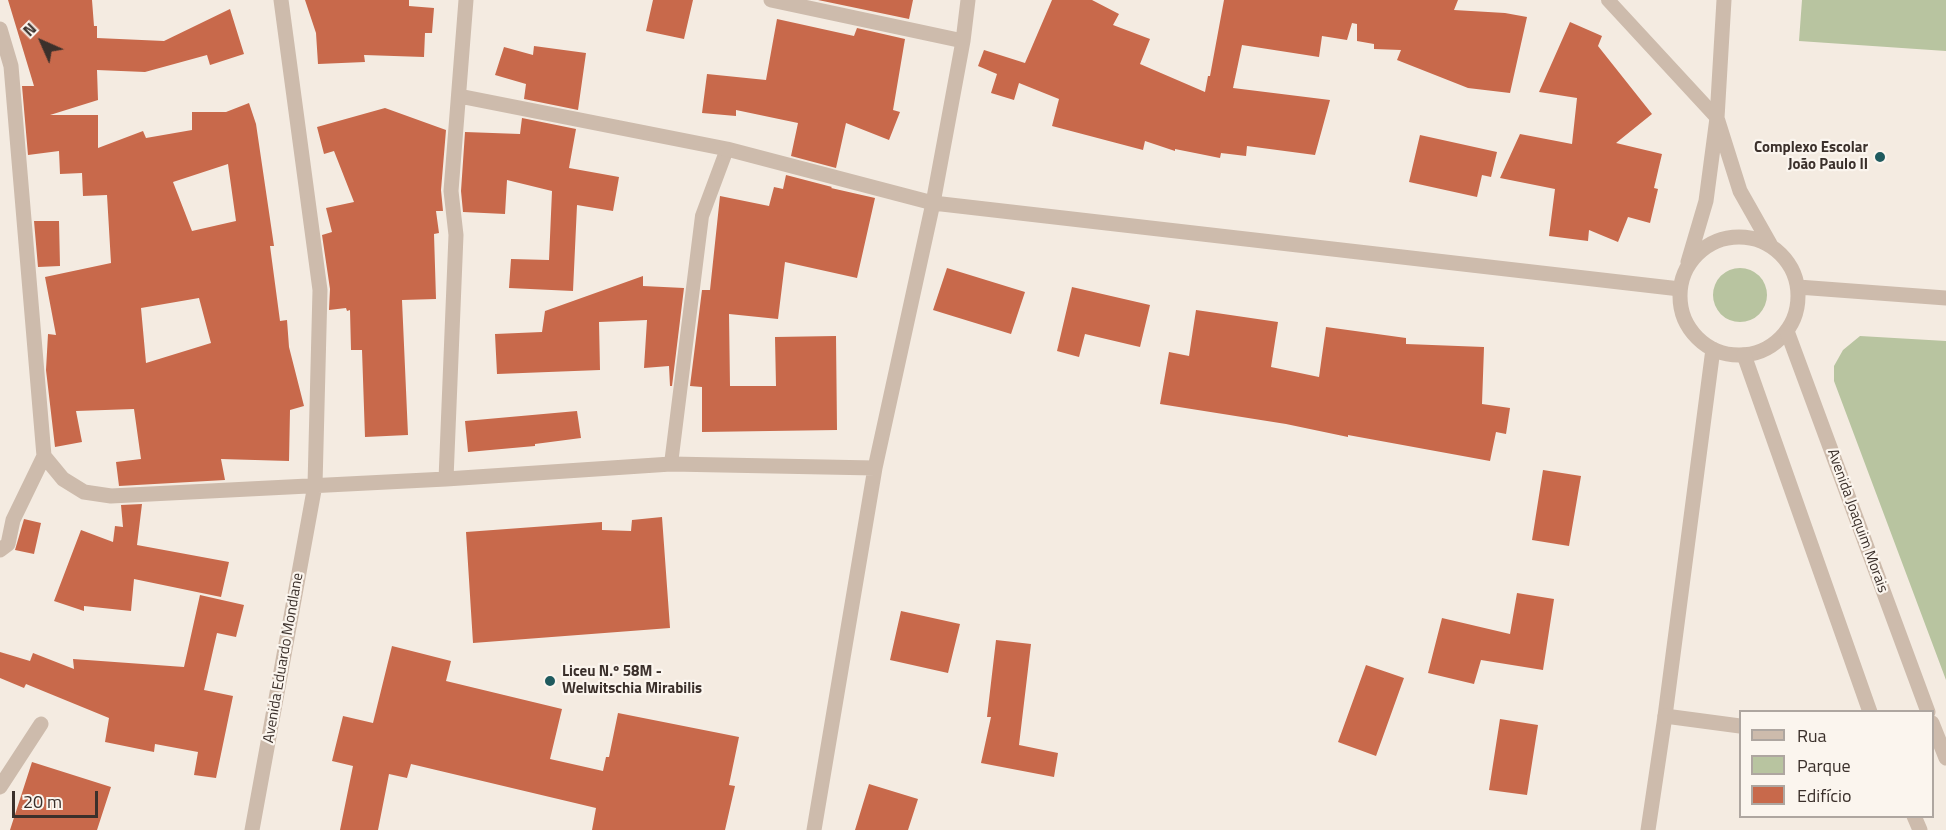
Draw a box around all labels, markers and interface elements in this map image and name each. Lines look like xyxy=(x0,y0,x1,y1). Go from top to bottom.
north arrow xyxy=(12,12,72,72)
text: N xyxy=(17,17,42,42)
place label: Complexo Escolar João Paulo II xyxy=(1754,139,1868,174)
marker: Complexo Escolar João Paulo II xyxy=(1873,150,1887,164)
street label: Avenida Joaquim Morais xyxy=(1823,447,1891,595)
street label: Avenida Eduardo Mondlane xyxy=(260,572,308,744)
place label: Liceu N.º 58M - Welwitschia Mirabilis xyxy=(562,663,702,698)
marker: Liceu N.º 58M - Welwitschia Mirabilis xyxy=(543,674,557,688)
legend xyxy=(1739,710,1934,818)
text: Rua xyxy=(1797,722,1827,749)
text: Parque xyxy=(1797,752,1851,779)
scale bar xyxy=(15,779,100,817)
text: Edifício xyxy=(1797,782,1851,809)
text: 20 m xyxy=(23,788,62,815)

